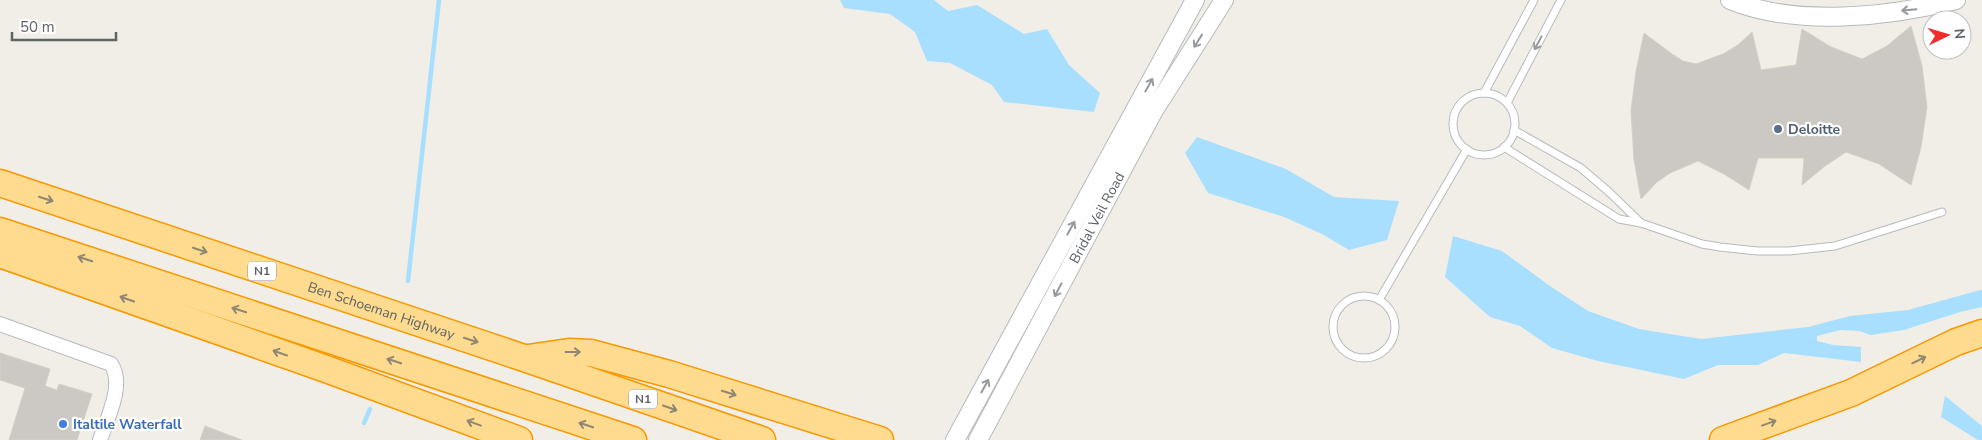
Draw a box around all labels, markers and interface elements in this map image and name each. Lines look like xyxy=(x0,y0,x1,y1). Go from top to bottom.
one-way arrow xyxy=(1901,5,1917,15)
scale bar xyxy=(12,10,116,42)
north arrow xyxy=(1922,10,1972,60)
text: 50 m xyxy=(20,17,55,37)
text: N xyxy=(1950,28,1969,40)
one-way arrow xyxy=(1192,34,1202,48)
one-way arrow xyxy=(1533,35,1543,50)
one-way arrow xyxy=(1145,78,1154,93)
place label: Deloitte xyxy=(1788,120,1841,139)
marker: Deloitte xyxy=(1772,123,1784,135)
street label: Bridal Veil Road xyxy=(1065,169,1129,267)
one-way arrow xyxy=(38,195,54,204)
one-way arrow xyxy=(1066,220,1076,235)
one-way arrow xyxy=(192,246,208,256)
one-way arrow xyxy=(78,254,93,263)
road number: N1 xyxy=(248,262,276,280)
street label: Ben Schoeman Highway xyxy=(305,277,458,344)
one-way arrow xyxy=(1053,282,1063,297)
one-way arrow xyxy=(120,294,135,303)
one-way arrow xyxy=(232,305,248,314)
one-way arrow xyxy=(462,336,478,346)
one-way arrow xyxy=(564,347,580,357)
one-way arrow xyxy=(273,348,288,357)
one-way arrow xyxy=(1911,355,1926,364)
one-way arrow xyxy=(386,356,402,366)
one-way arrow xyxy=(980,378,990,393)
one-way arrow xyxy=(721,388,737,398)
road number: N1 xyxy=(629,389,657,408)
one-way arrow xyxy=(661,404,677,413)
place label: Italtile Waterfall xyxy=(73,415,182,434)
marker: Italtile Waterfall xyxy=(57,418,69,430)
one-way arrow xyxy=(466,418,482,427)
one-way arrow xyxy=(1761,418,1776,427)
one-way arrow xyxy=(579,420,595,429)

